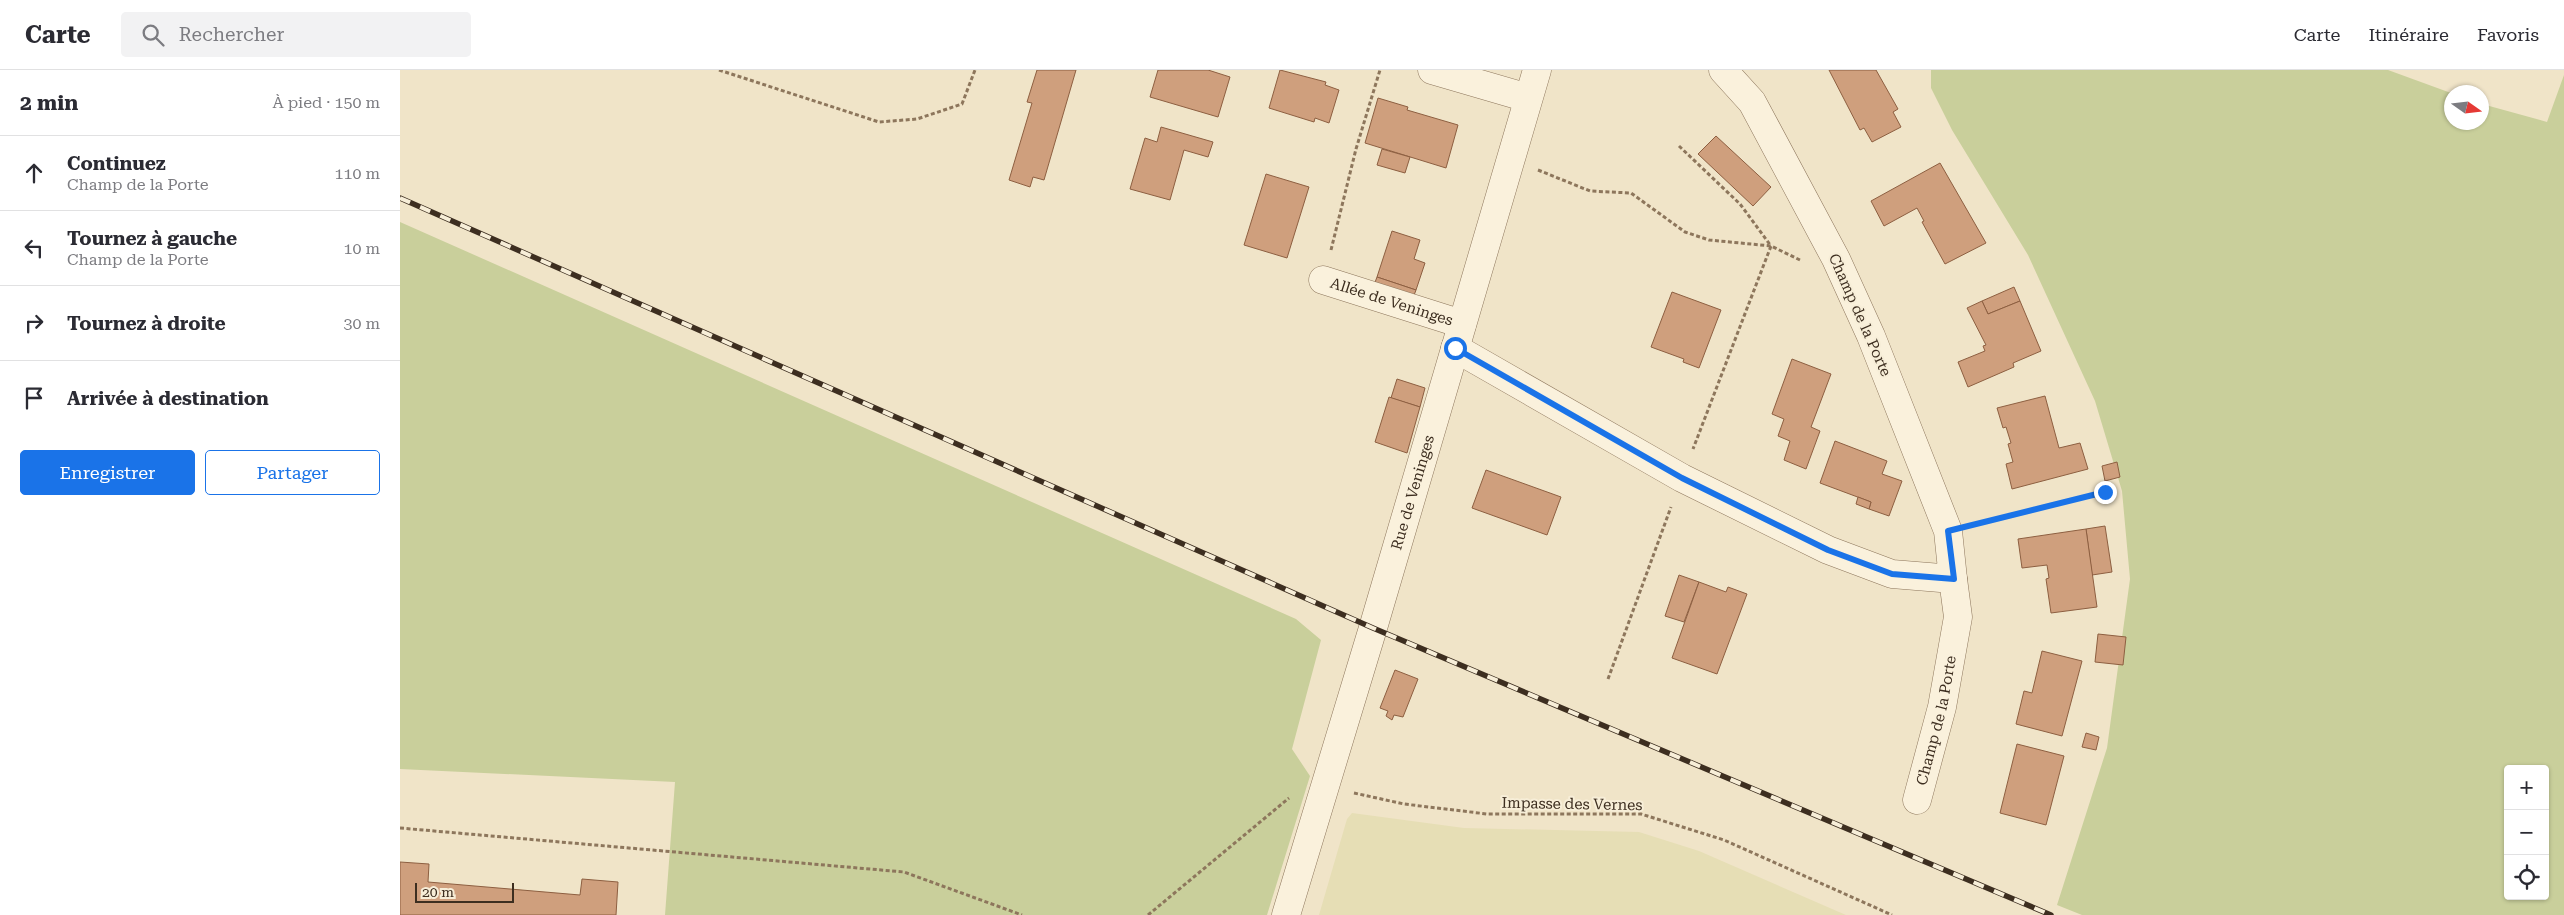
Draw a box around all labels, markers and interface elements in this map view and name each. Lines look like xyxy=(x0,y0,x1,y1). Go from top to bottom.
search box xyxy=(121,12,471,57)
text: Carte xyxy=(25,21,91,49)
icon: search xyxy=(139,21,167,49)
text: Rechercher xyxy=(179,23,284,46)
text: Carte xyxy=(2294,24,2340,45)
text: Itinéraire xyxy=(2368,24,2449,45)
text: Favoris xyxy=(2477,24,2539,45)
north arrow xyxy=(2444,85,2489,130)
text: 2 min xyxy=(20,91,78,115)
text: À pied · 150 m xyxy=(272,93,380,112)
text: Continuez xyxy=(67,152,166,175)
icon: ahead xyxy=(20,159,48,187)
text: 110 m xyxy=(334,164,380,183)
text: Champ de la Porte xyxy=(67,175,209,194)
text: Tournez à gauche xyxy=(67,227,237,250)
icon: left xyxy=(20,234,48,262)
text: 10 m xyxy=(343,239,380,258)
text: Champ de la Porte xyxy=(67,250,209,269)
street label: Champ de la Porte xyxy=(1825,251,1895,379)
street label: Allée de Veninges xyxy=(1328,274,1455,330)
icon: right xyxy=(20,309,48,337)
text: Tournez à droite xyxy=(67,312,226,335)
text: 30 m xyxy=(343,314,380,333)
route start xyxy=(1444,337,1467,360)
icon: arrive xyxy=(20,384,48,412)
text: Arrivée à destination xyxy=(67,387,269,410)
street label: Rue de Veninges xyxy=(1387,433,1438,552)
button: Enregistrer xyxy=(20,450,195,495)
button: Partager xyxy=(205,450,380,495)
route end xyxy=(2094,481,2117,504)
street label: Champ de la Porte xyxy=(1912,654,1960,787)
map controls xyxy=(2504,765,2549,900)
button: + xyxy=(2504,765,2549,810)
street label: Impasse des Vernes xyxy=(1501,794,1643,814)
button: − xyxy=(2504,810,2549,855)
button: locate xyxy=(2504,855,2549,900)
scale bar xyxy=(415,880,514,903)
text: 20 m xyxy=(422,884,454,900)

